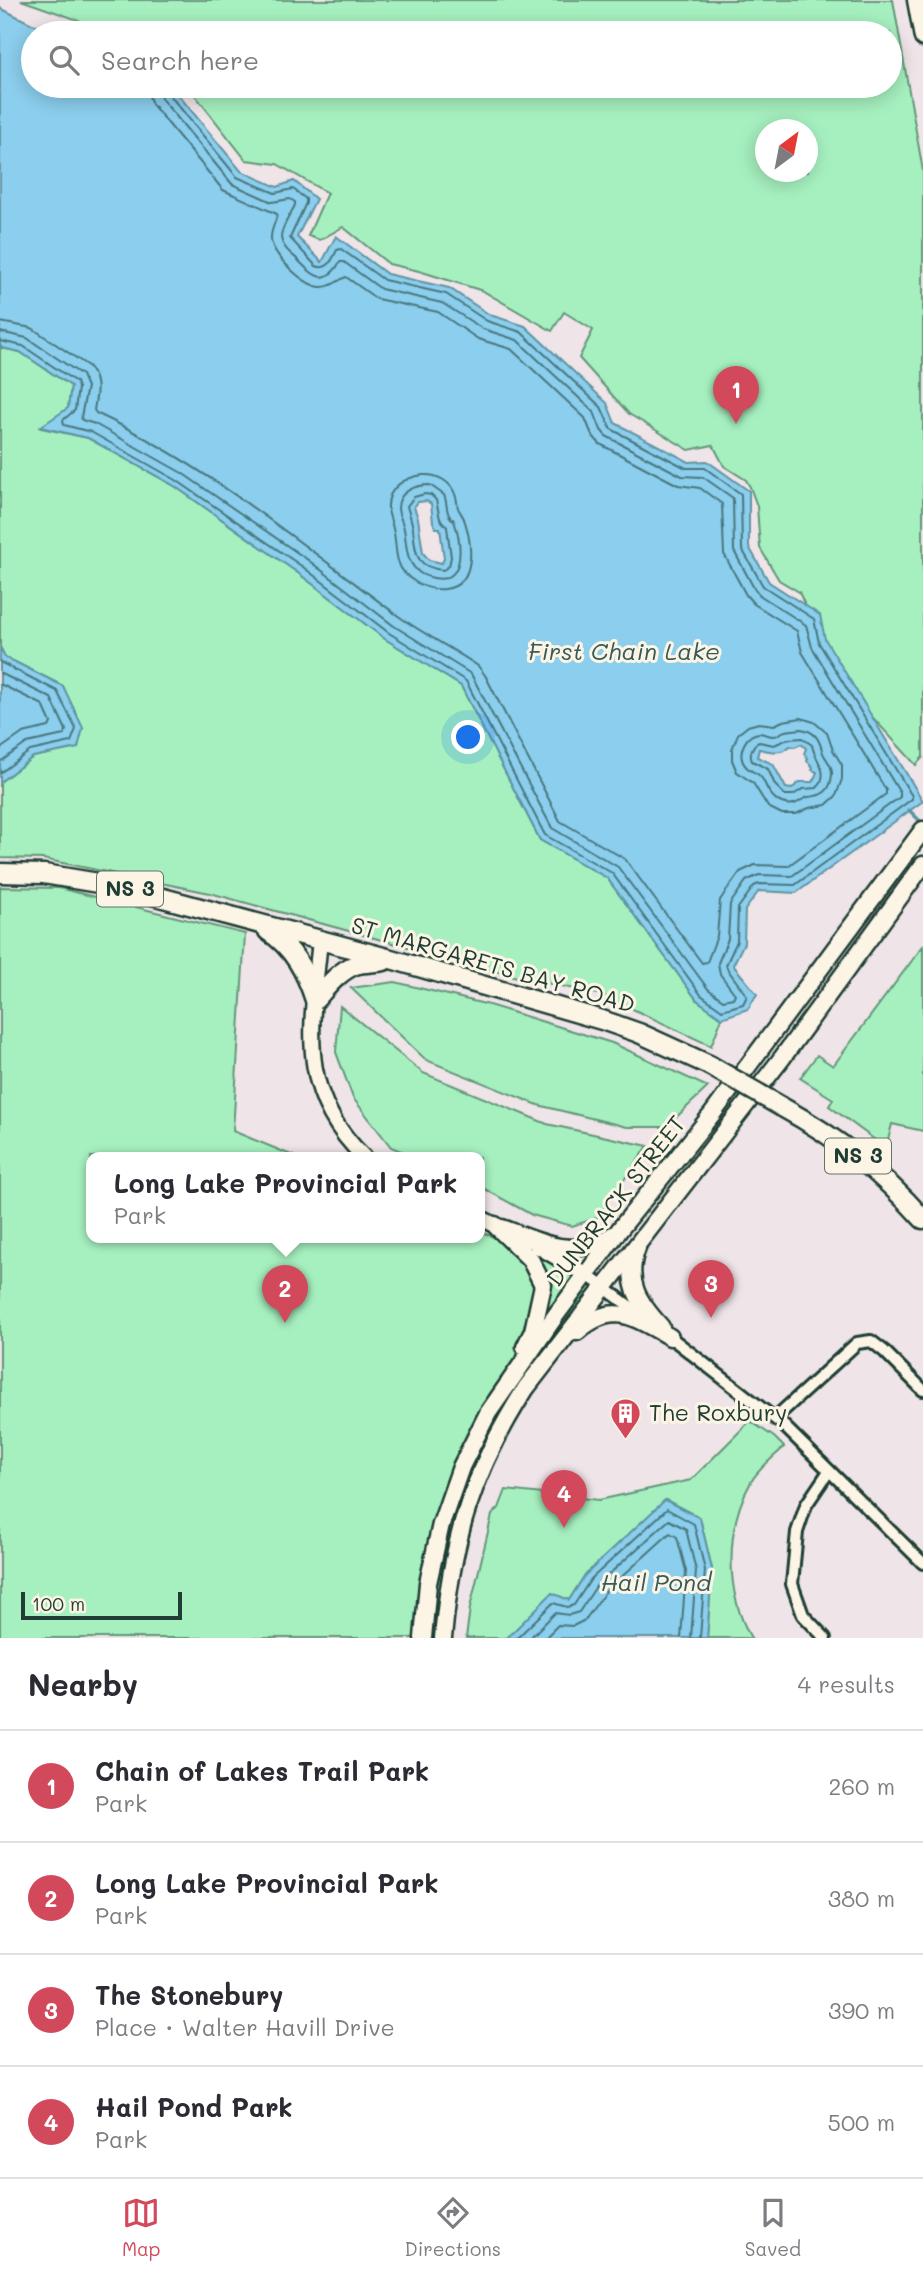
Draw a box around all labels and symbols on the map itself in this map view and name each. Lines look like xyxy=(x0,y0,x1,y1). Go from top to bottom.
north arrow xyxy=(755,119,818,182)
pin: 1 xyxy=(713,366,759,424)
water label: First Chain Lake xyxy=(528,635,720,666)
your location xyxy=(451,720,485,754)
road number: NS 3 xyxy=(97,872,163,906)
street label: ST MARGARETS BAY ROAD xyxy=(348,909,638,1019)
street label: DUNBRACK STREET xyxy=(539,1109,691,1292)
road number: NS 3 xyxy=(825,1138,891,1174)
pin: 3 xyxy=(688,1260,734,1318)
pin: 2 xyxy=(262,1265,308,1323)
building icon: The Roxbury xyxy=(609,1396,643,1440)
place label: The Roxbury xyxy=(649,1397,787,1427)
pin: 4 xyxy=(541,1470,587,1528)
water label: Hail Pond xyxy=(601,1566,713,1597)
scale bar xyxy=(21,1589,182,1621)

